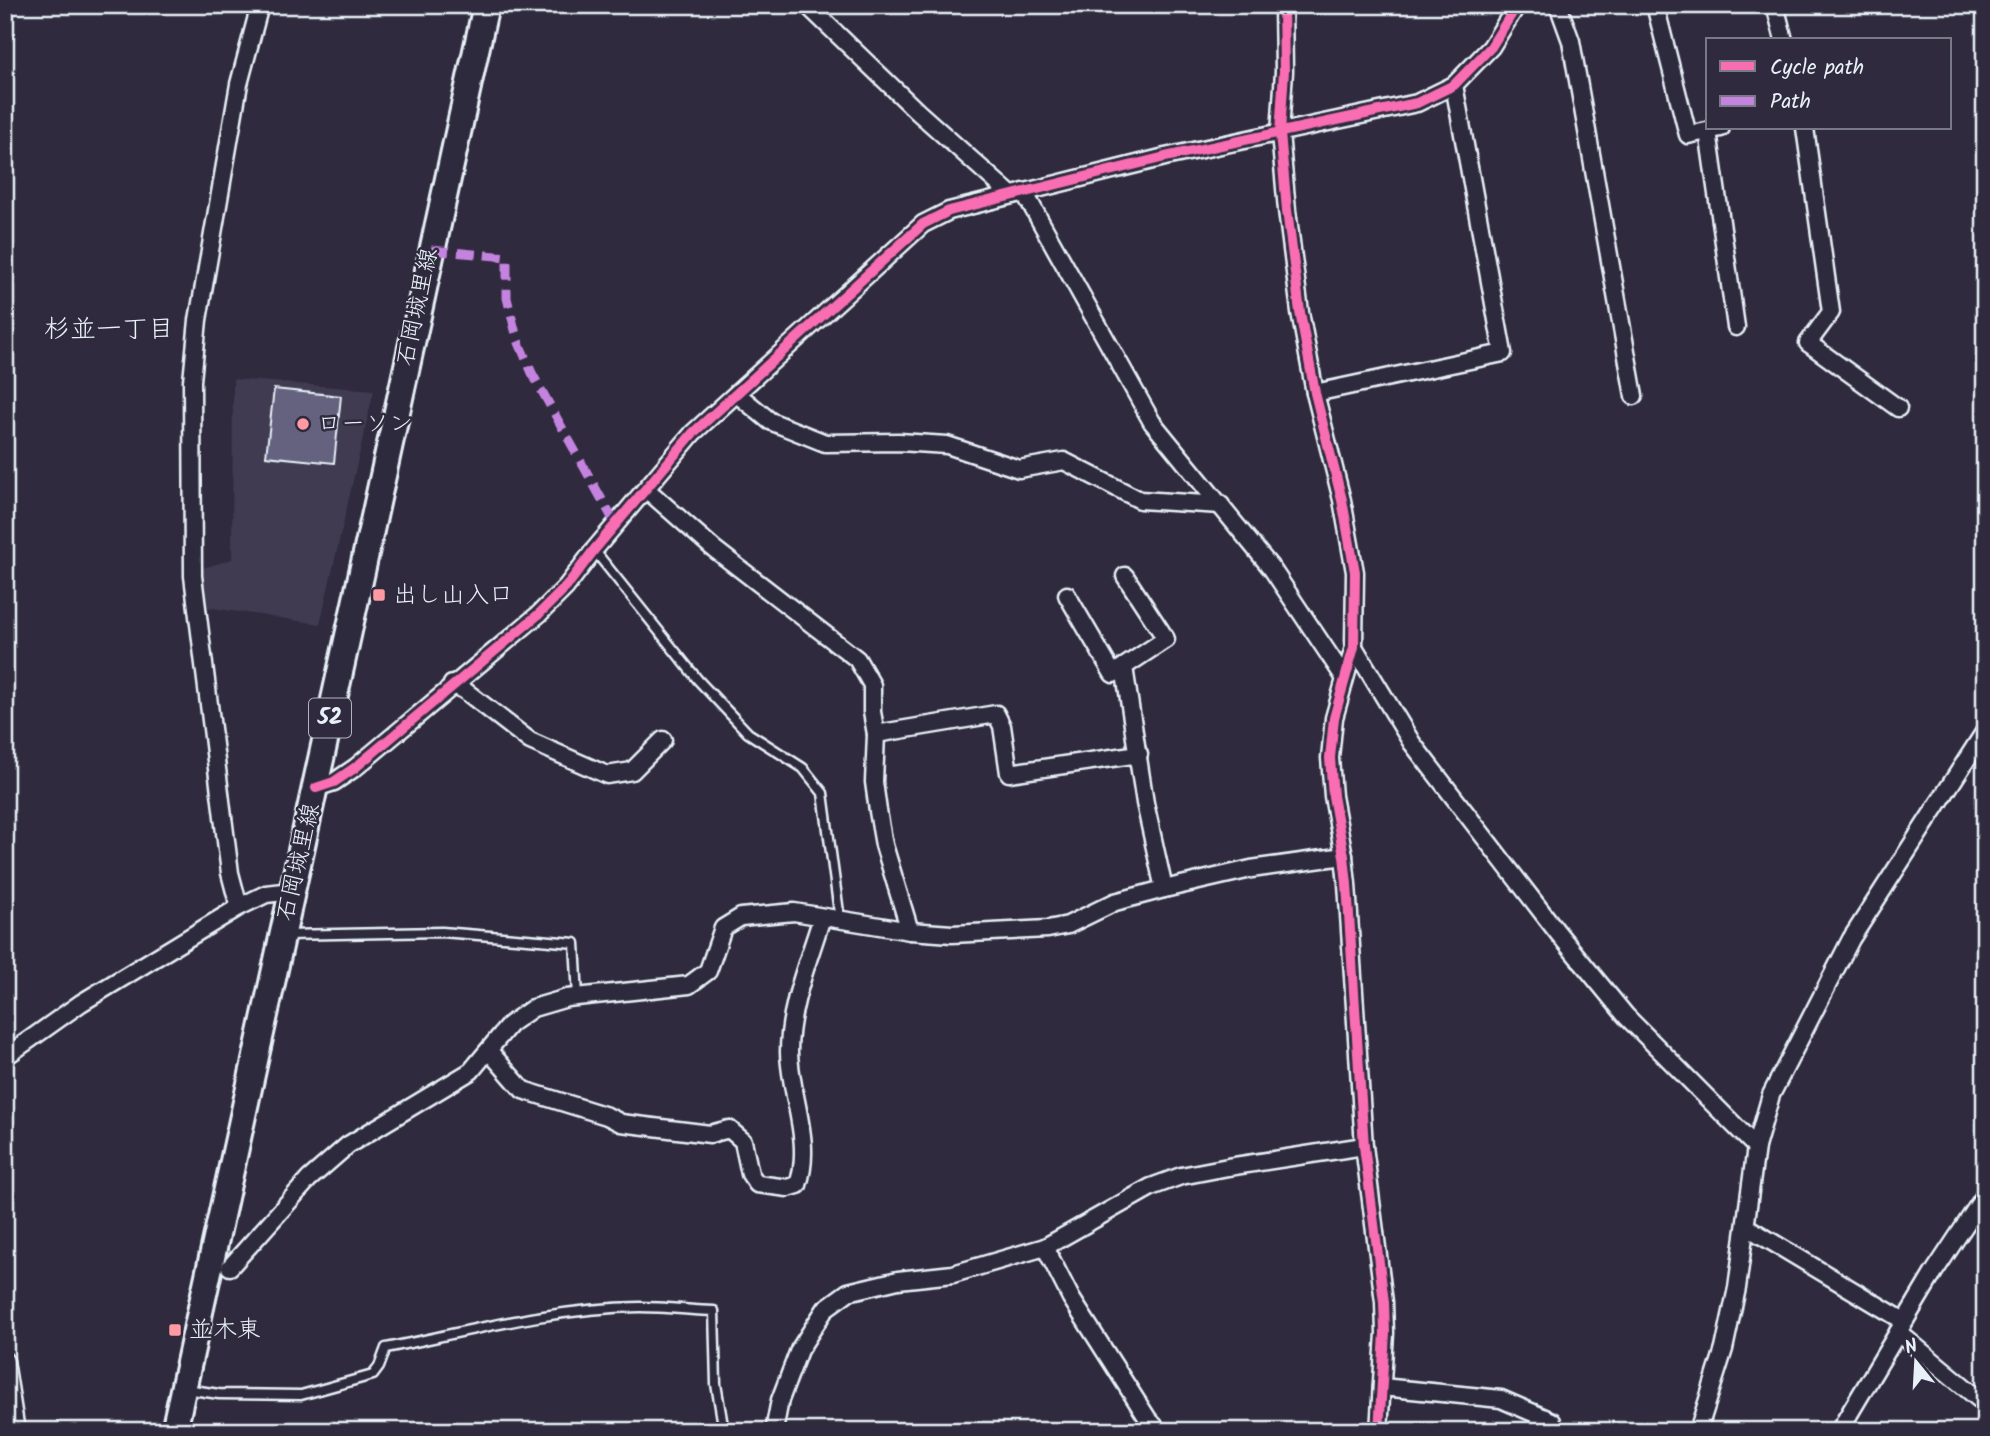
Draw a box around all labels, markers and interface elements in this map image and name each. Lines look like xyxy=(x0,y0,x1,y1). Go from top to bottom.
legend xyxy=(1706,38,1952,130)
text: Cycle path xyxy=(1770,52,1864,85)
text: Path xyxy=(1770,86,1811,119)
street label: 石岡城里線 xyxy=(386,244,450,370)
district label: 杉並一丁目 xyxy=(44,309,174,351)
place label: ローソン xyxy=(317,405,413,444)
marker: ローソン xyxy=(295,416,311,432)
place label: 出し山入口 xyxy=(393,576,513,615)
marker: 出し山入口 xyxy=(371,587,387,603)
road number: 52 xyxy=(309,698,351,738)
street label: 石岡城里線 xyxy=(267,799,331,925)
place label: 並木東 xyxy=(189,1311,261,1350)
marker: 並木東 xyxy=(167,1322,183,1338)
north arrow xyxy=(1882,1328,1952,1398)
text: N xyxy=(1901,1332,1922,1364)

